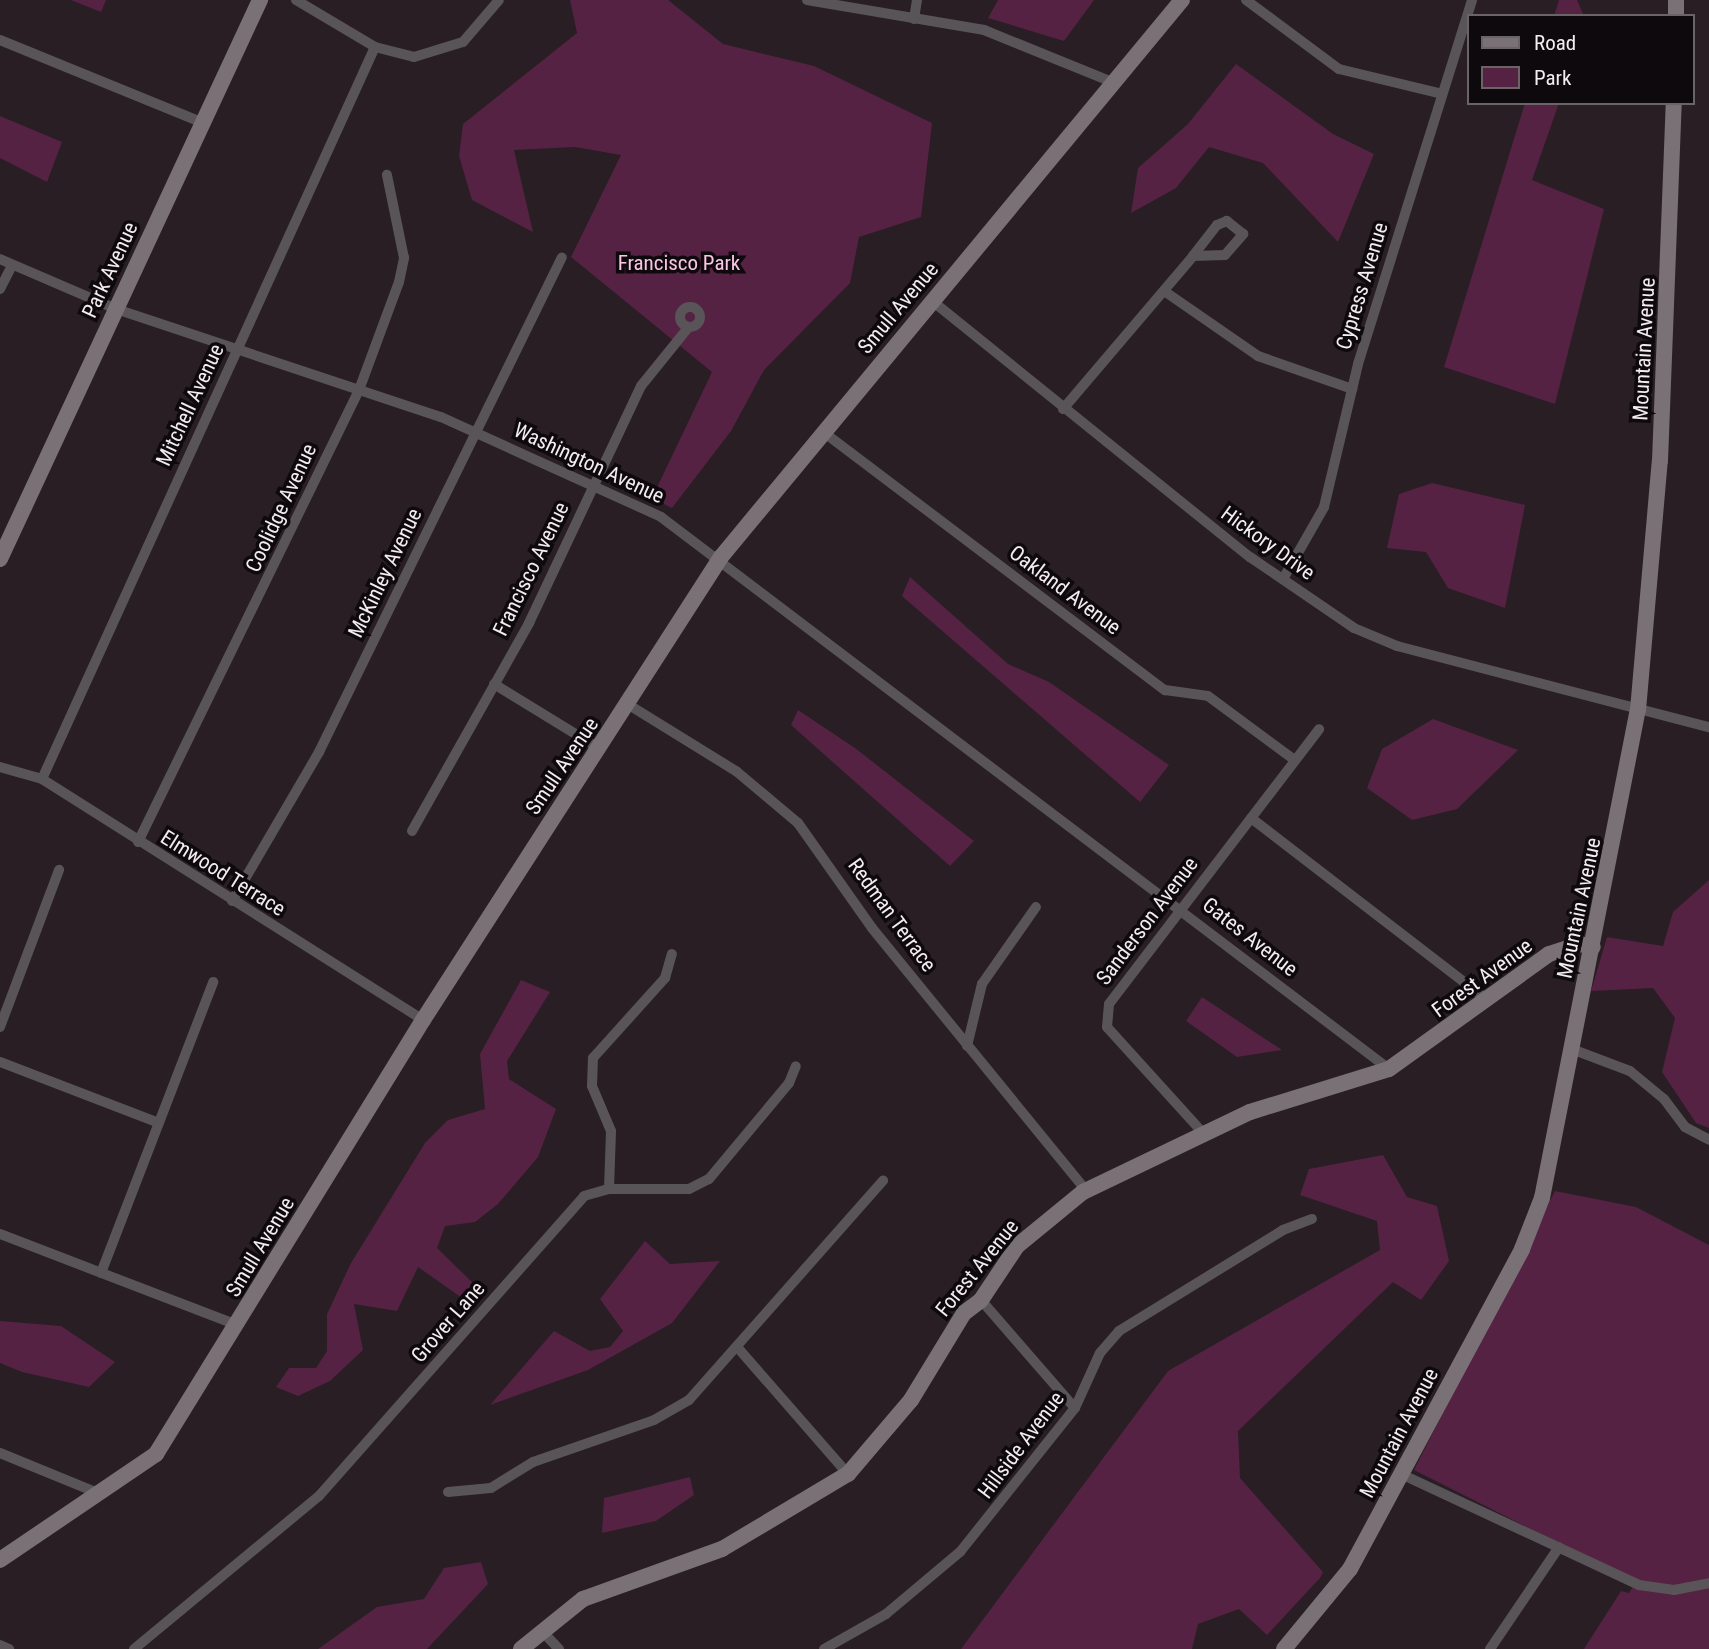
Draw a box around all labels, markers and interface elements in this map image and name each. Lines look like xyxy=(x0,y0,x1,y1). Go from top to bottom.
legend xyxy=(1468,14,1695,105)
text: Road xyxy=(1534,31,1576,55)
text: Park xyxy=(1534,66,1571,90)
street label: Park Avenue xyxy=(77,218,143,322)
street label: Cypress Avenue xyxy=(1331,219,1393,353)
park label: Francisco Park xyxy=(618,250,740,276)
street label: Smull Avenue xyxy=(852,257,944,359)
street label: Mountain Avenue xyxy=(1628,277,1660,421)
street label: Mitchell Avenue xyxy=(151,340,229,470)
street label: Washington Avenue xyxy=(510,417,668,509)
street label: Coolidge Avenue xyxy=(240,440,322,576)
street label: Francisco Avenue xyxy=(488,498,574,640)
street label: Hickory Drive xyxy=(1216,501,1320,585)
street label: McKinley Avenue xyxy=(343,504,427,642)
street label: Oakland Avenue xyxy=(1004,540,1126,640)
street label: Smull Avenue xyxy=(520,713,604,819)
street label: Elmwood Terrace xyxy=(156,824,290,922)
street label: Mountain Avenue xyxy=(1552,835,1606,981)
street label: Sanderson Avenue xyxy=(1091,852,1203,990)
street label: Redman Terrace xyxy=(842,853,942,977)
street label: Gates Avenue xyxy=(1198,892,1302,982)
street label: Forest Avenue xyxy=(1427,933,1537,1023)
street label: Smull Avenue xyxy=(220,1193,300,1301)
street label: Forest Avenue xyxy=(930,1214,1024,1322)
street label: Grover Lane xyxy=(406,1276,490,1368)
street label: Mountain Avenue xyxy=(1354,1364,1444,1502)
street label: Hillside Avenue xyxy=(973,1387,1069,1503)

